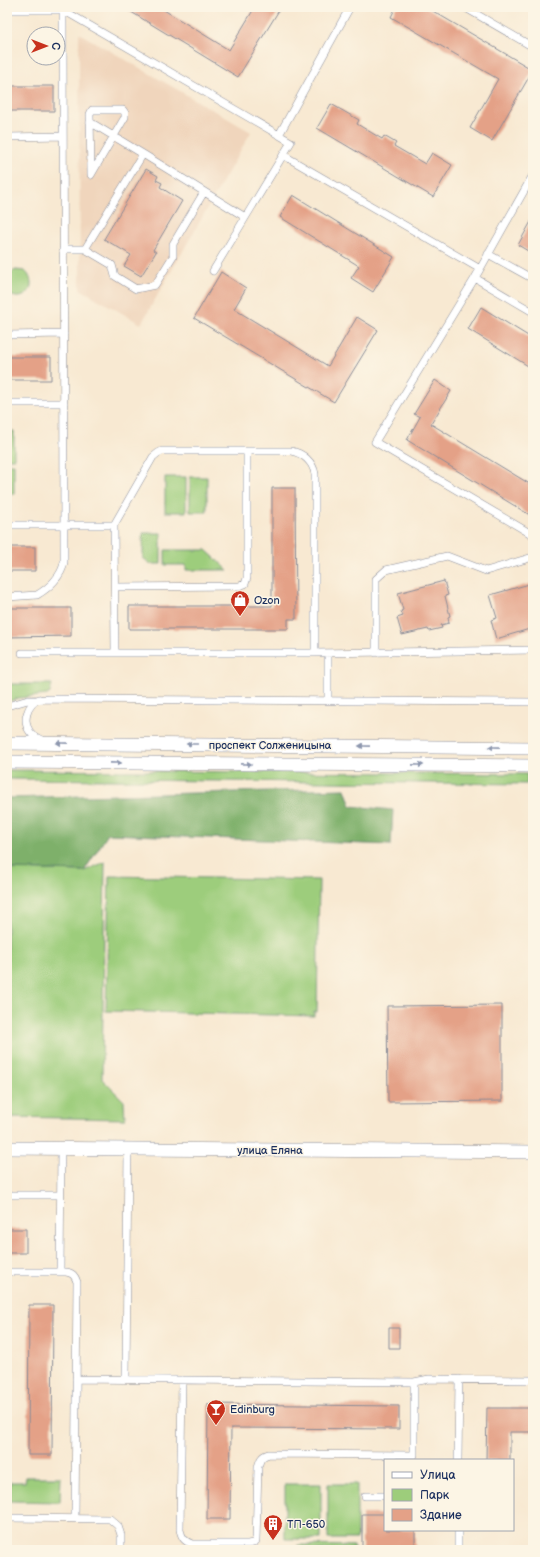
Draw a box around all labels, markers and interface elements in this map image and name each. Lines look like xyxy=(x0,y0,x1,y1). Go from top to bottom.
north arrow xyxy=(26,26,66,66)
text: С xyxy=(49,42,62,50)
shop icon: Ozon xyxy=(229,589,251,617)
place label: Ozon xyxy=(254,594,280,607)
street label: проспект Солженицына xyxy=(209,739,332,752)
one-way arrow xyxy=(55,740,68,746)
one-way arrow xyxy=(185,741,198,747)
one-way arrow xyxy=(357,743,370,749)
one-way arrow xyxy=(487,744,500,750)
one-way arrow xyxy=(110,759,122,766)
one-way arrow xyxy=(240,761,253,767)
one-way arrow xyxy=(412,762,425,768)
street label: улица Еляна xyxy=(237,1144,303,1157)
bar icon: Edinburg xyxy=(205,1398,227,1426)
place label: Edinburg xyxy=(230,1403,275,1416)
legend xyxy=(384,1459,514,1531)
text: Улица xyxy=(420,1468,456,1483)
text: Парк xyxy=(420,1488,450,1503)
text: Здание xyxy=(420,1508,462,1523)
building icon: ТП-650 xyxy=(262,1513,284,1541)
place label: ТП-650 xyxy=(287,1518,326,1531)

